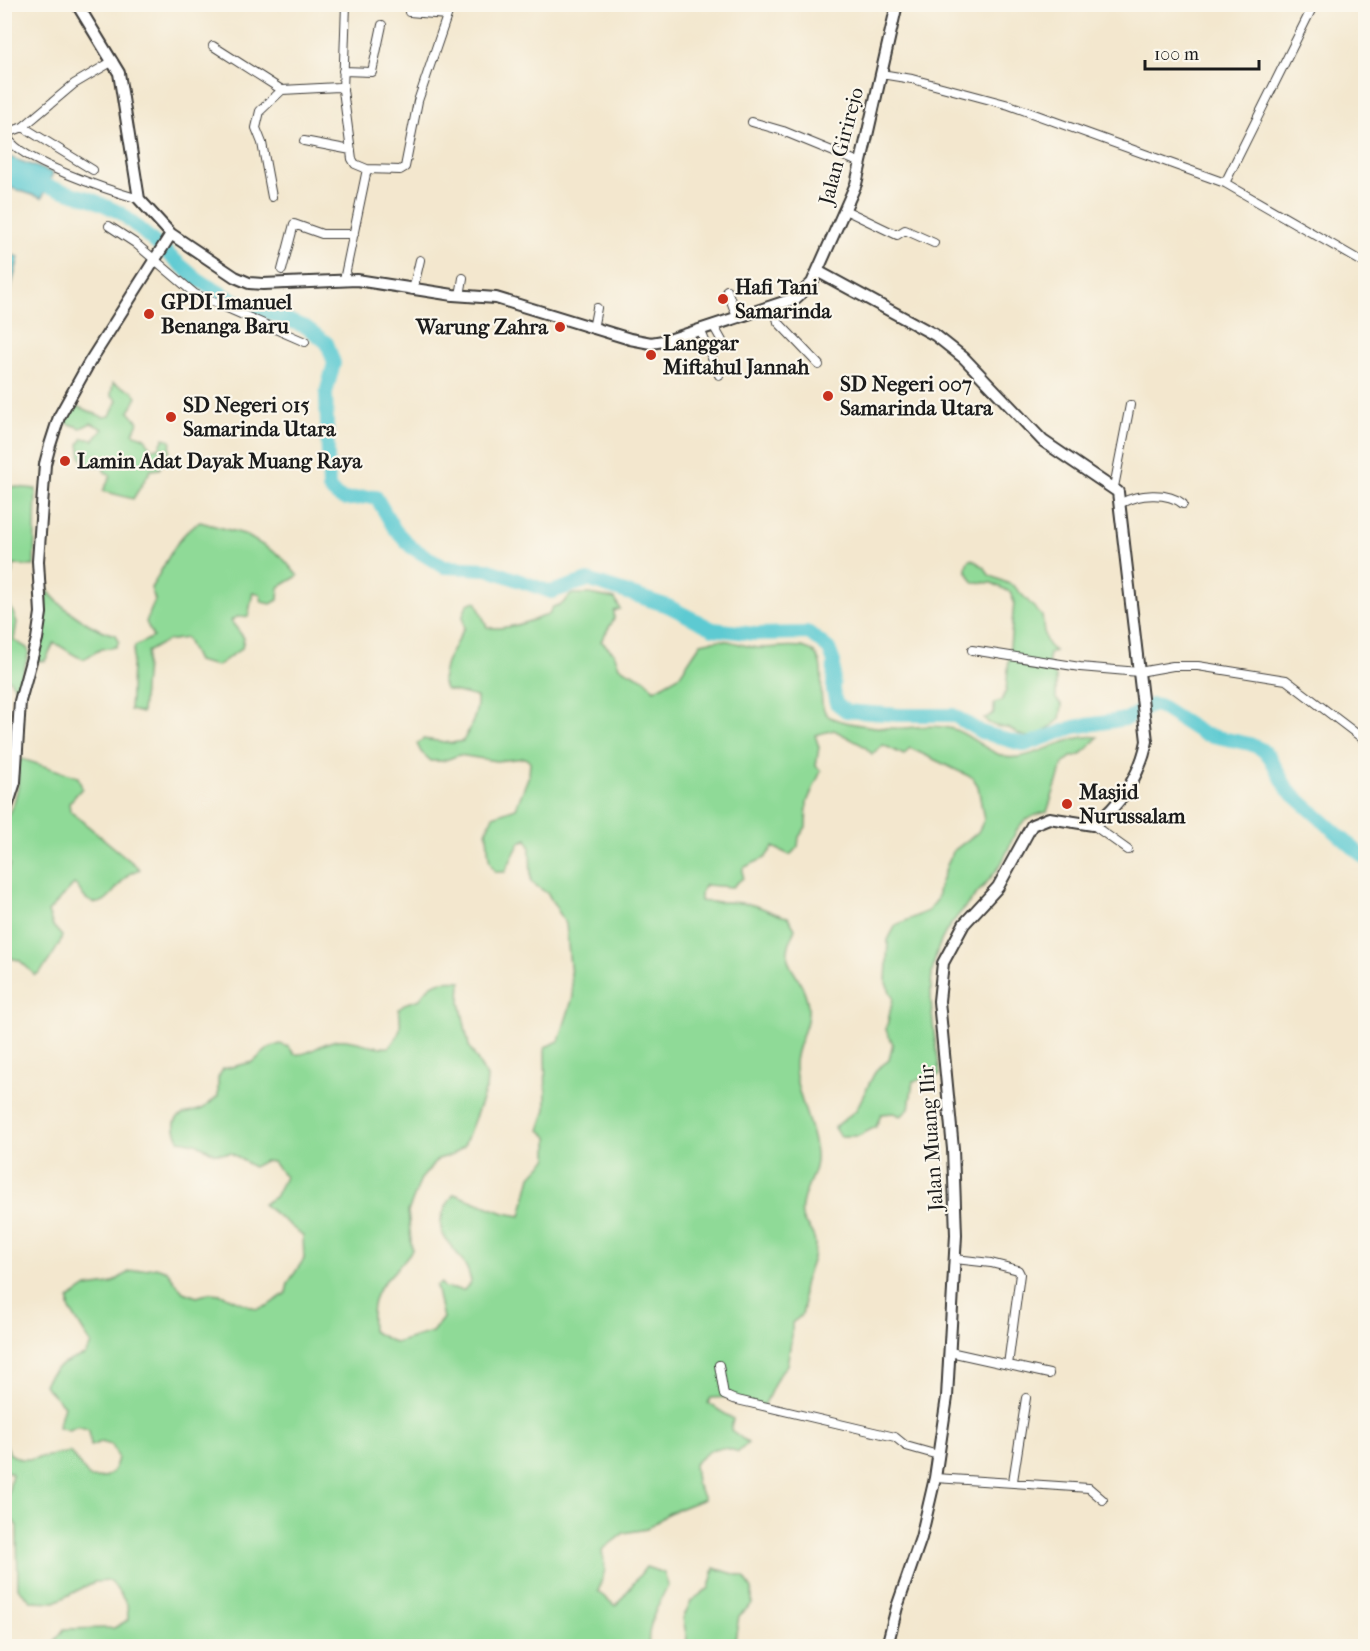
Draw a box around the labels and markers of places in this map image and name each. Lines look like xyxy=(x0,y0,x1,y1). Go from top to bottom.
place label: Hafi Tani Samarinda xyxy=(735,275,832,323)
place label: GPDI Imanuel Benanga Baru xyxy=(161,290,292,338)
marker: Hafi Tani Samarinda xyxy=(716,292,730,306)
marker: GPDI Imanuel Benanga Baru xyxy=(142,307,156,321)
place label: Warung Zahra xyxy=(415,315,549,339)
marker: Warung Zahra xyxy=(553,320,567,334)
place label: Langgar Miftahul Jannah xyxy=(662,331,810,379)
marker: Langgar Miftahul Jannah xyxy=(644,348,658,362)
place label: SD Negeri 007 Samarinda Utara xyxy=(840,372,994,420)
marker: SD Negeri 007 Samarinda Utara xyxy=(821,389,835,403)
place label: SD Negeri 015 Samarinda Utara xyxy=(183,393,337,441)
marker: SD Negeri 015 Samarinda Utara xyxy=(164,410,178,424)
place label: Lamin Adat Dayak Muang Raya xyxy=(77,449,363,473)
marker: Lamin Adat Dayak Muang Raya xyxy=(58,454,72,468)
place label: Masjid Nurussalam xyxy=(1078,780,1186,828)
marker: Masjid Nurussalam xyxy=(1060,797,1074,811)

